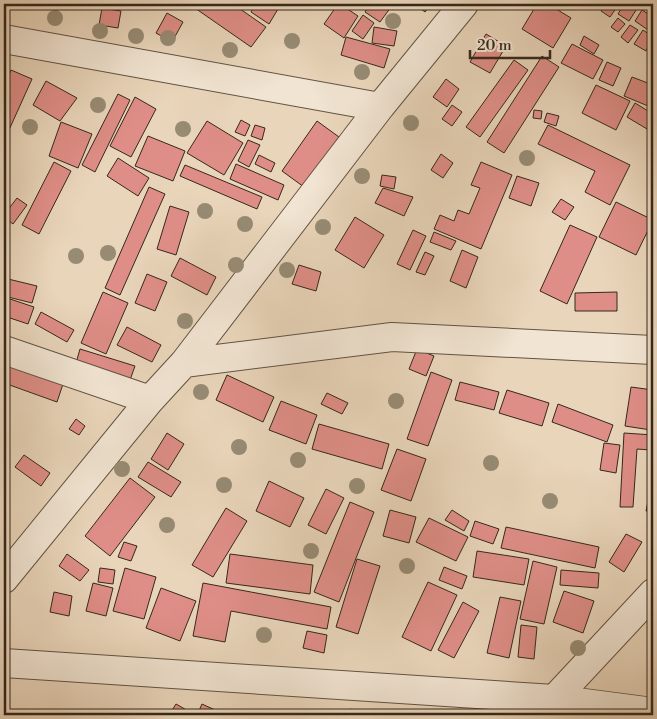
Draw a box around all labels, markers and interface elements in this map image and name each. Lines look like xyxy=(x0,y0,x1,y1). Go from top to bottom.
scale bar xyxy=(470,28,550,60)
text: 20 m xyxy=(477,36,512,55)

